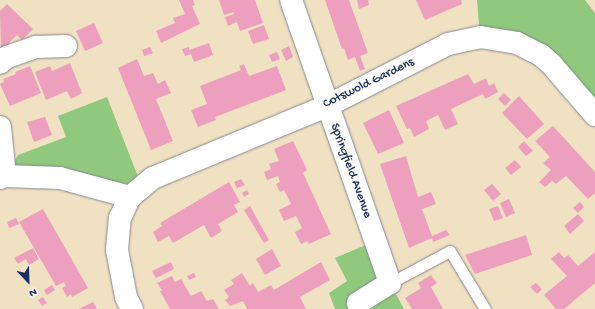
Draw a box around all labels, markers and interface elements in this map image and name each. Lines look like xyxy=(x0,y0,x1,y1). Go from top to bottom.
street label: Cotswold Gardens xyxy=(321,55,417,113)
street label: Springfield Avenue xyxy=(326,122,374,220)
north arrow xyxy=(8,261,48,301)
text: N xyxy=(27,285,38,299)

